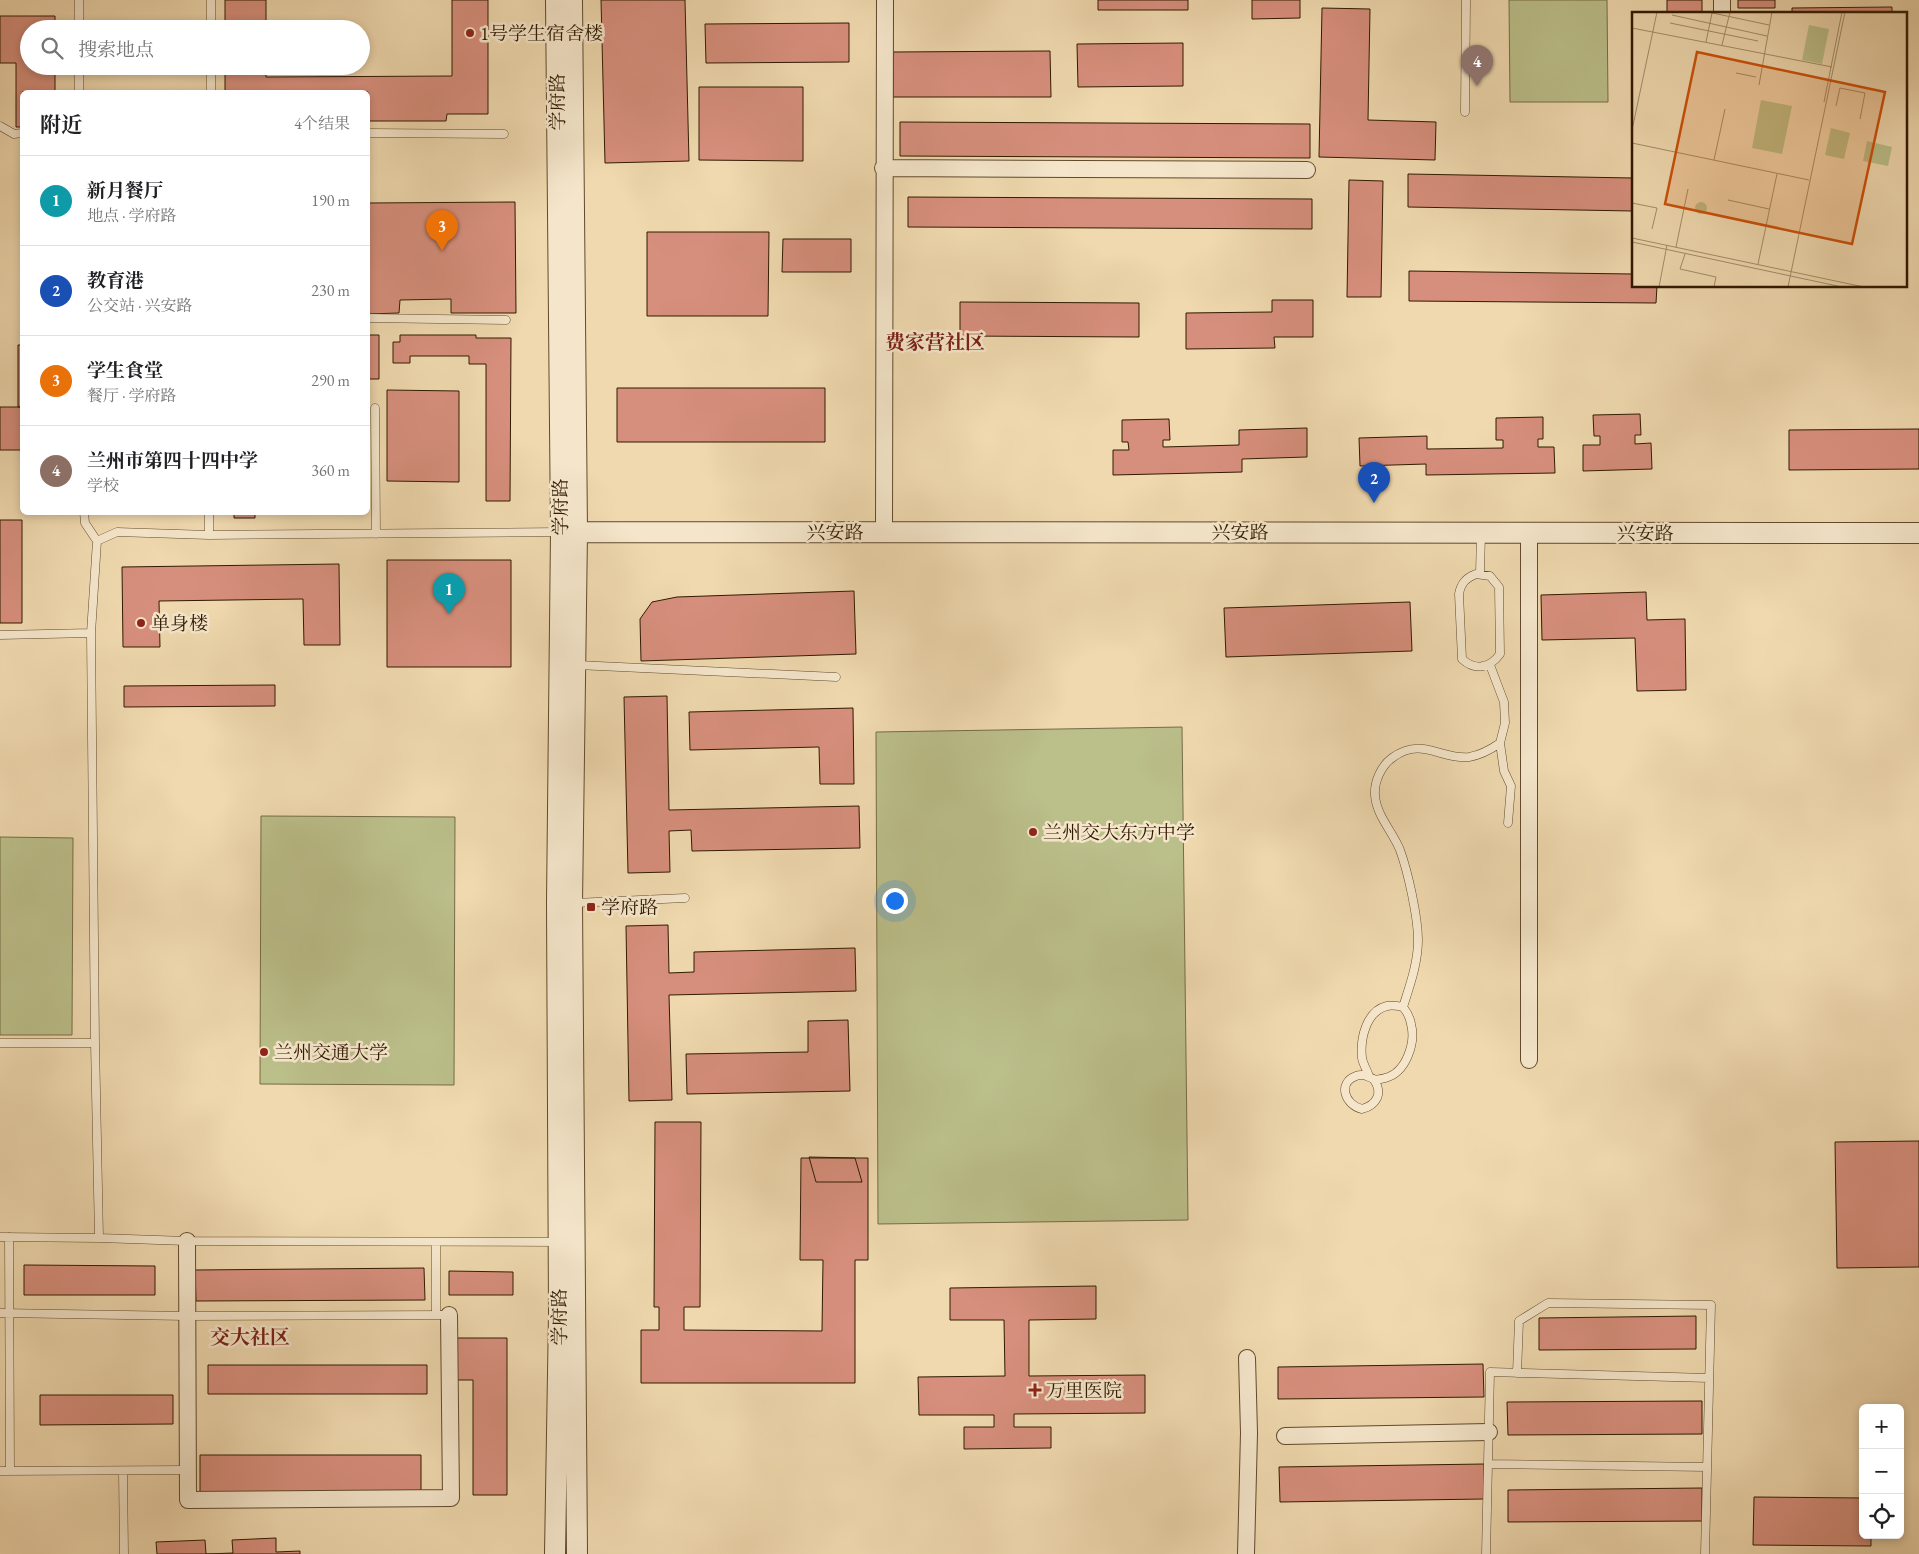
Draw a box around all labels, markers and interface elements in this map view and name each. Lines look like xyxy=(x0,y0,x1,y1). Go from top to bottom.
inset map xyxy=(1632,12,1906,288)
search box xyxy=(20,20,370,75)
place label: 1号学生宿舍楼 xyxy=(480,21,603,46)
marker: 1号学生宿舍楼 xyxy=(464,27,476,39)
icon: search xyxy=(38,34,66,62)
text: 搜索地点 xyxy=(78,37,154,62)
pin: 4 xyxy=(1461,45,1493,86)
street label: 学府路 xyxy=(545,73,570,131)
text: 附近 xyxy=(40,111,82,138)
text: 4个结果 xyxy=(294,113,350,134)
text: 新月餐厅 xyxy=(87,178,163,203)
text: 1 xyxy=(52,190,60,211)
text: 190 m xyxy=(311,190,350,211)
text: 地点 · 学府路 xyxy=(87,205,177,226)
pin: 3 xyxy=(426,210,458,251)
text: 教育港 xyxy=(87,268,144,293)
text: 2 xyxy=(52,280,60,301)
text: 230 m xyxy=(311,280,350,301)
text: 公交站 · 兴安路 xyxy=(87,295,193,316)
district label: 费家营社区 xyxy=(885,329,985,355)
text: 学生食堂 xyxy=(87,358,163,383)
text: 3 xyxy=(52,370,60,391)
text: 290 m xyxy=(311,370,350,391)
text: 餐厅 · 学府路 xyxy=(87,385,177,406)
text: 兰州市第四十四中学 xyxy=(87,448,258,473)
text: 4 xyxy=(52,460,60,481)
text: 360 m xyxy=(311,460,350,481)
pin: 2 xyxy=(1358,462,1390,503)
text: 学校 xyxy=(87,475,119,496)
street label: 学府路 xyxy=(548,478,573,536)
street label: 兴安路 xyxy=(806,520,864,545)
street label: 兴安路 xyxy=(1211,520,1269,545)
street label: 兴安路 xyxy=(1616,521,1674,546)
pin: 1 xyxy=(433,573,465,614)
place label: 单身楼 xyxy=(151,611,208,636)
marker: 单身楼 xyxy=(135,617,147,629)
place label: 兰州交大东方中学 xyxy=(1043,820,1195,845)
marker: 兰州交大东方中学 xyxy=(1027,826,1039,838)
your location xyxy=(882,888,908,914)
place label: 学府路 xyxy=(601,895,658,920)
marker: 学府路 xyxy=(585,901,597,913)
place label: 兰州交通大学 xyxy=(274,1040,388,1065)
marker: 兰州交通大学 xyxy=(258,1046,270,1058)
street label: 学府路 xyxy=(547,1288,572,1346)
district label: 交大社区 xyxy=(210,1324,290,1350)
place label: 万里医院 xyxy=(1046,1378,1122,1403)
marker: 万里医院 xyxy=(1028,1383,1042,1397)
map controls xyxy=(1859,1404,1904,1539)
button: + xyxy=(1859,1404,1904,1449)
button: − xyxy=(1859,1449,1904,1494)
button: locate xyxy=(1859,1494,1904,1539)

